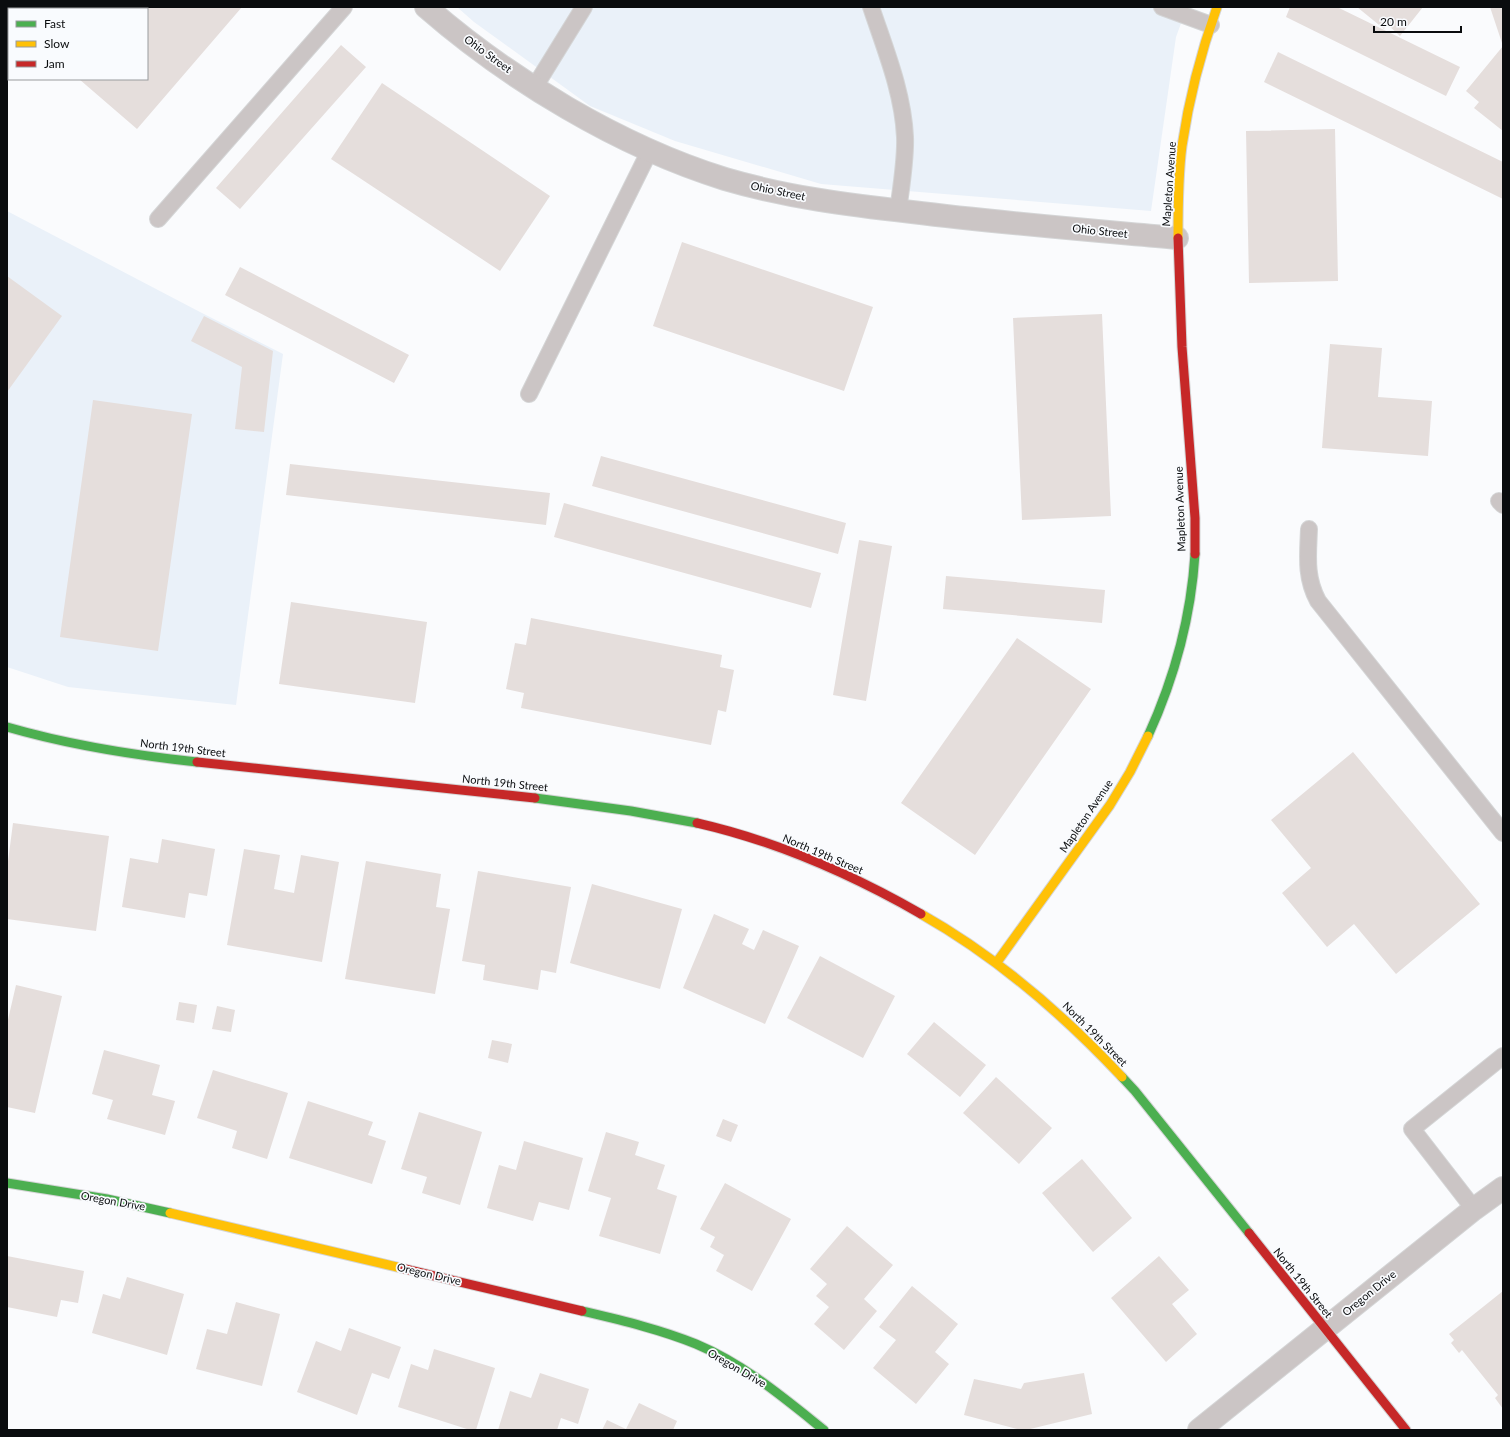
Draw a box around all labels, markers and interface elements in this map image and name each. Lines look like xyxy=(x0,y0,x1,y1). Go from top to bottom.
legend xyxy=(8,8,148,80)
scale bar xyxy=(1374,8,1461,34)
text: 20 m xyxy=(1380,14,1407,29)
text: Fast xyxy=(44,16,66,31)
street label: Ohio Street xyxy=(462,32,515,75)
text: Slow xyxy=(44,36,70,51)
text: Jam xyxy=(44,56,65,71)
street label: Mapleton Avenue xyxy=(1159,141,1178,227)
street label: Ohio Street xyxy=(750,178,807,203)
street label: Ohio Street xyxy=(1072,221,1128,240)
street label: Mapleton Avenue xyxy=(1172,466,1187,552)
street label: North 19th Street xyxy=(140,736,227,759)
street label: North 19th Street xyxy=(462,772,549,793)
street label: Mapleton Avenue xyxy=(1056,777,1115,855)
street label: North 19th Street xyxy=(781,831,865,876)
street label: North 19th Street xyxy=(1060,999,1130,1069)
street label: Oregon Drive xyxy=(80,1188,147,1213)
street label: North 19th Street xyxy=(1271,1245,1336,1320)
street label: Oregon Drive xyxy=(396,1260,463,1287)
street label: Oregon Drive xyxy=(1339,1267,1398,1318)
street label: Oregon Drive xyxy=(706,1346,769,1390)

